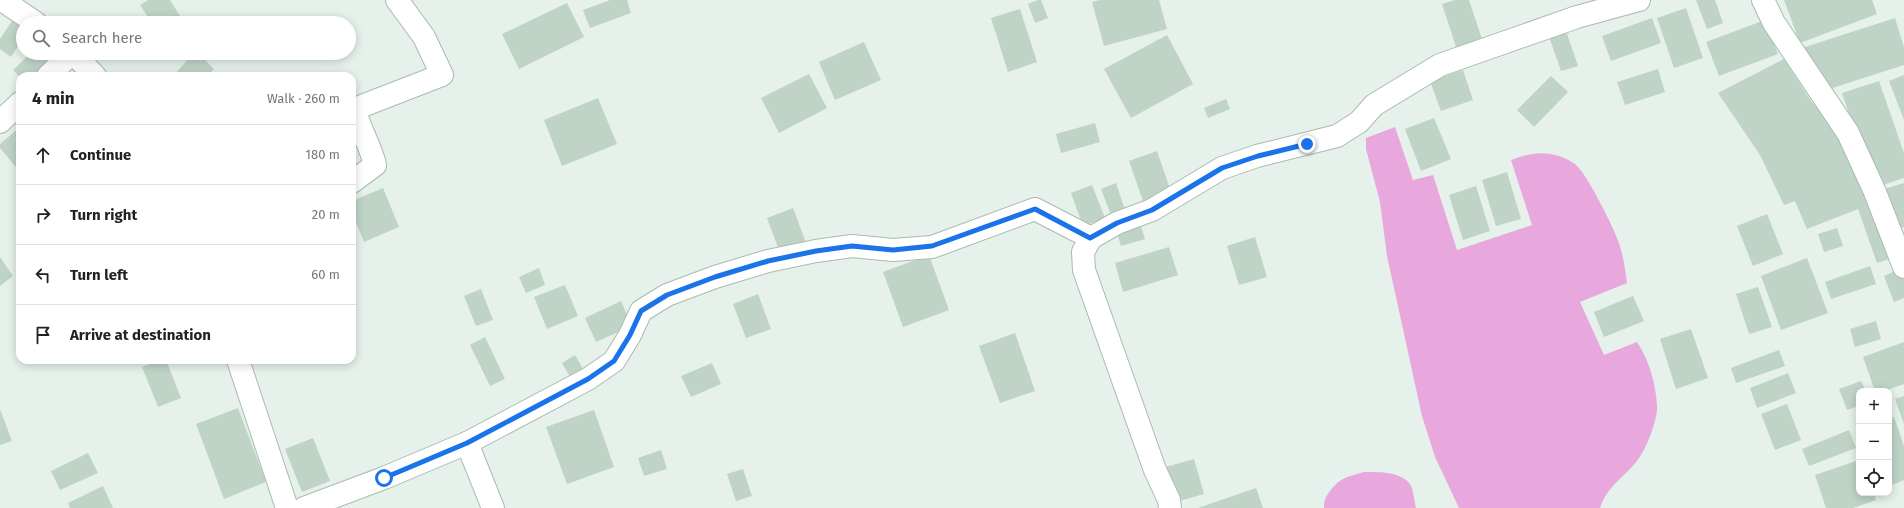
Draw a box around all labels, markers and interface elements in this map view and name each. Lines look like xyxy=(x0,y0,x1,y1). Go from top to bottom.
search box xyxy=(16,16,356,60)
icon: search xyxy=(30,27,52,49)
text: Search here xyxy=(62,29,142,47)
text: 4 min xyxy=(32,88,75,109)
text: Walk · 260 m xyxy=(267,91,340,106)
route end xyxy=(1298,135,1316,153)
icon: ahead xyxy=(32,144,54,166)
text: Continue xyxy=(70,146,131,164)
text: 180 m xyxy=(305,147,340,162)
icon: right xyxy=(32,204,54,226)
text: Turn right xyxy=(70,206,137,224)
text: 20 m xyxy=(312,207,340,222)
icon: left xyxy=(32,264,54,286)
text: Turn left xyxy=(70,266,128,284)
text: 60 m xyxy=(311,267,340,282)
icon: arrive xyxy=(32,324,54,346)
text: Arrive at destination xyxy=(70,326,211,344)
map controls xyxy=(1856,388,1892,496)
button: + xyxy=(1856,388,1892,424)
button: − xyxy=(1856,424,1892,460)
button: locate xyxy=(1856,460,1892,496)
route start xyxy=(375,469,393,487)

